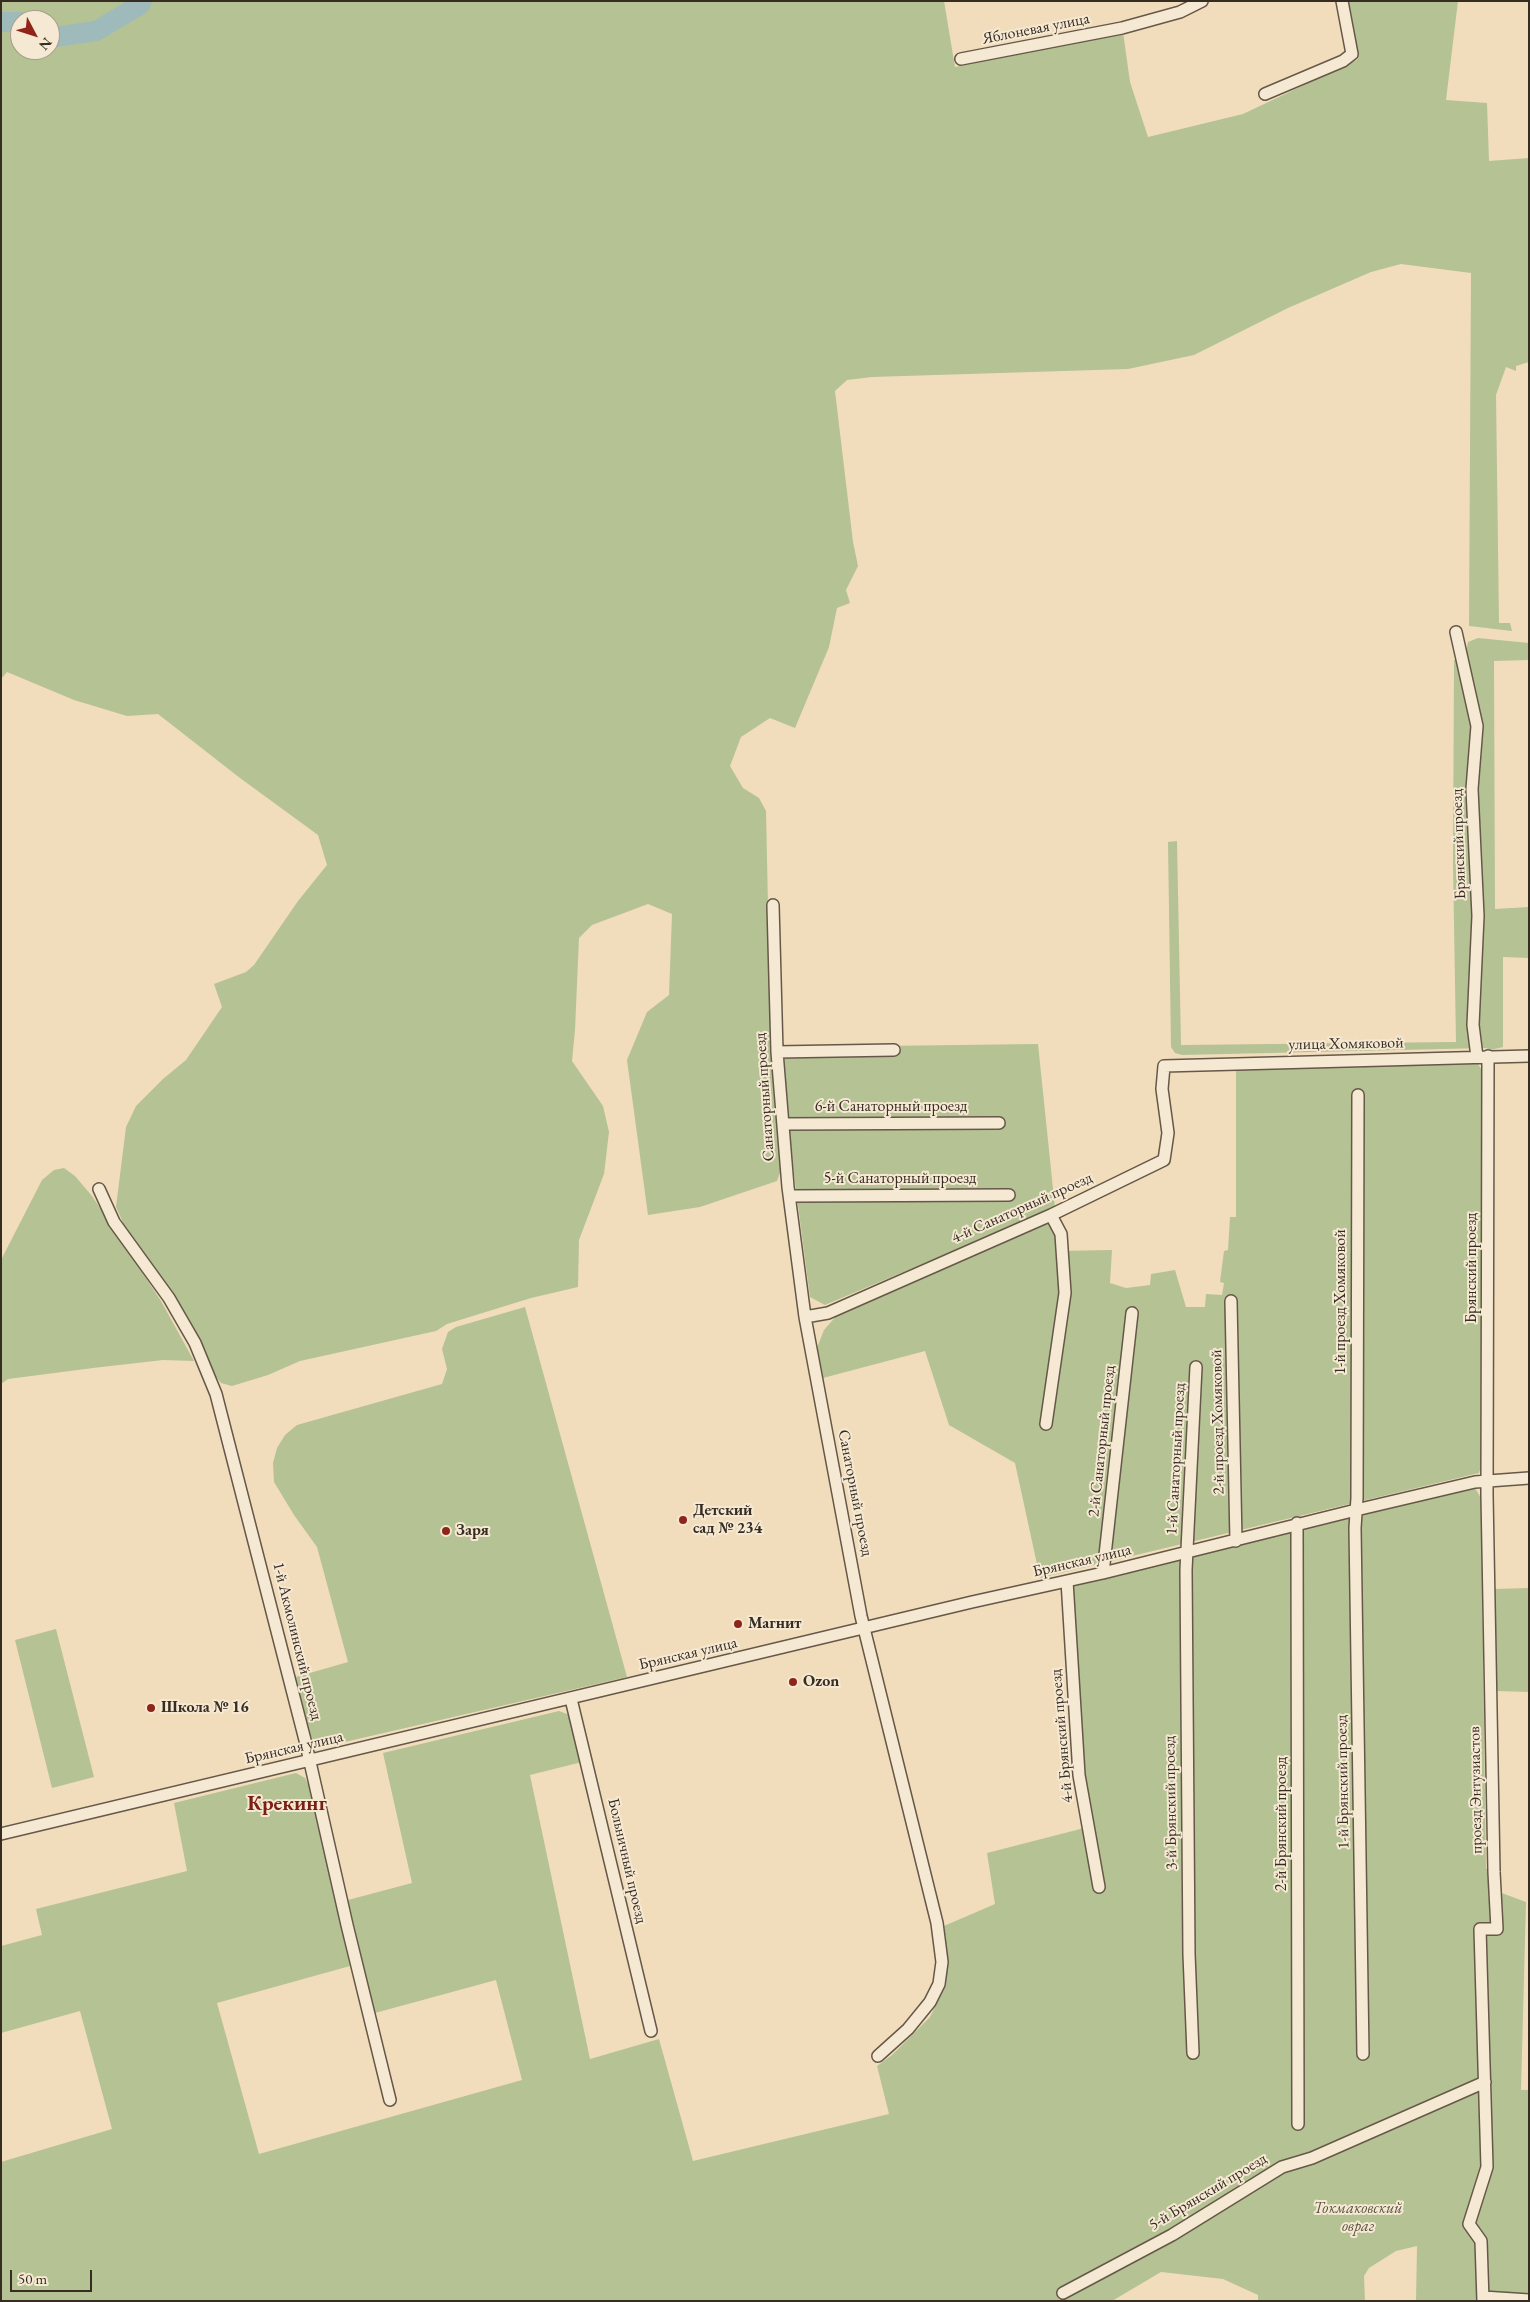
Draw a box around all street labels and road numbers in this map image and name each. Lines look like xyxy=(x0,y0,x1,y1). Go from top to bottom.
street label: Яблоневая улица xyxy=(981,9,1091,49)
street label: Брянский проезд xyxy=(1447,788,1471,900)
street label: Санаторный проезд xyxy=(751,1032,779,1162)
street label: улица Хомяковой xyxy=(1288,1033,1404,1055)
street label: 6-й Санаторный проезд xyxy=(815,1097,967,1117)
street label: 4-й Санаторный проезд xyxy=(948,1168,1096,1248)
street label: 5-й Санаторный проезд xyxy=(824,1169,976,1189)
street label: Брянский проезд xyxy=(1462,1213,1482,1323)
street label: 1-й проезд Хомяковой xyxy=(1331,1229,1351,1375)
street label: 2-й проезд Хомяковой xyxy=(1207,1349,1229,1495)
street label: 2-й Санаторный проезд xyxy=(1084,1364,1120,1518)
street label: 1-й Санаторный проезд xyxy=(1162,1382,1190,1536)
street label: Санаторный проезд xyxy=(833,1428,877,1558)
street label: Брянская улица xyxy=(1031,1540,1133,1582)
street label: 1-й Акмолинский проезд xyxy=(268,1560,326,1722)
street label: Брянская улица xyxy=(637,1633,739,1675)
street label: 4-й Брянский проезд xyxy=(1047,1668,1077,1804)
street label: 1-й Брянский проезд xyxy=(1332,1715,1354,1849)
street label: проезд Энтузиастов xyxy=(1465,1726,1487,1854)
street label: Брянская улица xyxy=(243,1727,345,1769)
street label: 3-й Брянский проезд xyxy=(1160,1736,1182,1870)
street label: 2-й Брянский проезд xyxy=(1272,1757,1292,1891)
street label: Больничный проезд xyxy=(603,1796,651,1926)
street label: 5-й Брянский проезд xyxy=(1145,2149,1271,2235)

